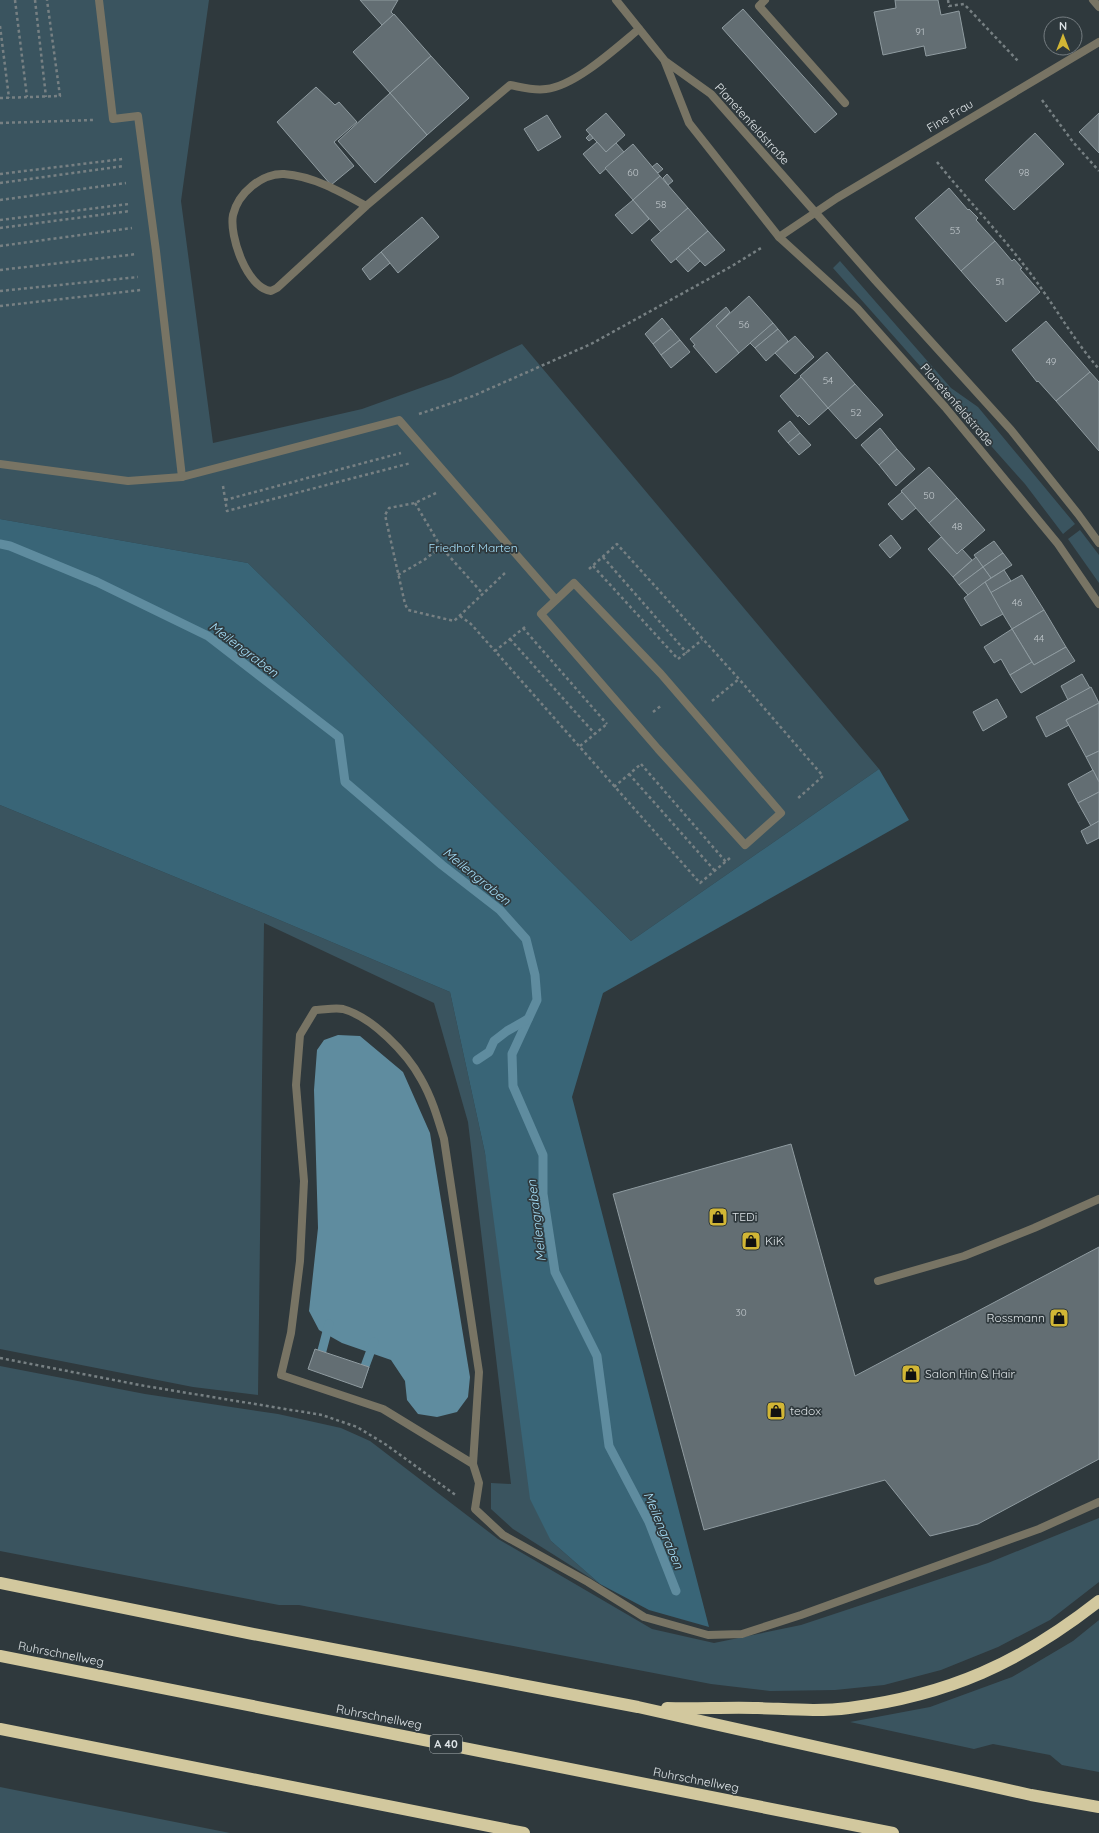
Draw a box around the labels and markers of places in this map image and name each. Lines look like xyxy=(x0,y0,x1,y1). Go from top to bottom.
shop icon: TEDi xyxy=(707,1206,729,1228)
place label: TEDi xyxy=(732,1209,757,1224)
shop icon: KiK xyxy=(740,1230,762,1252)
place label: KiK xyxy=(765,1233,784,1248)
shop icon: Rossmann xyxy=(1048,1307,1070,1329)
place label: Rossmann xyxy=(986,1310,1045,1325)
shop icon: Salon Hin & Hair xyxy=(900,1363,922,1385)
place label: Salon Hin & Hair xyxy=(925,1366,1015,1381)
shop icon: tedox xyxy=(765,1400,787,1422)
place label: tedox xyxy=(790,1403,821,1418)

